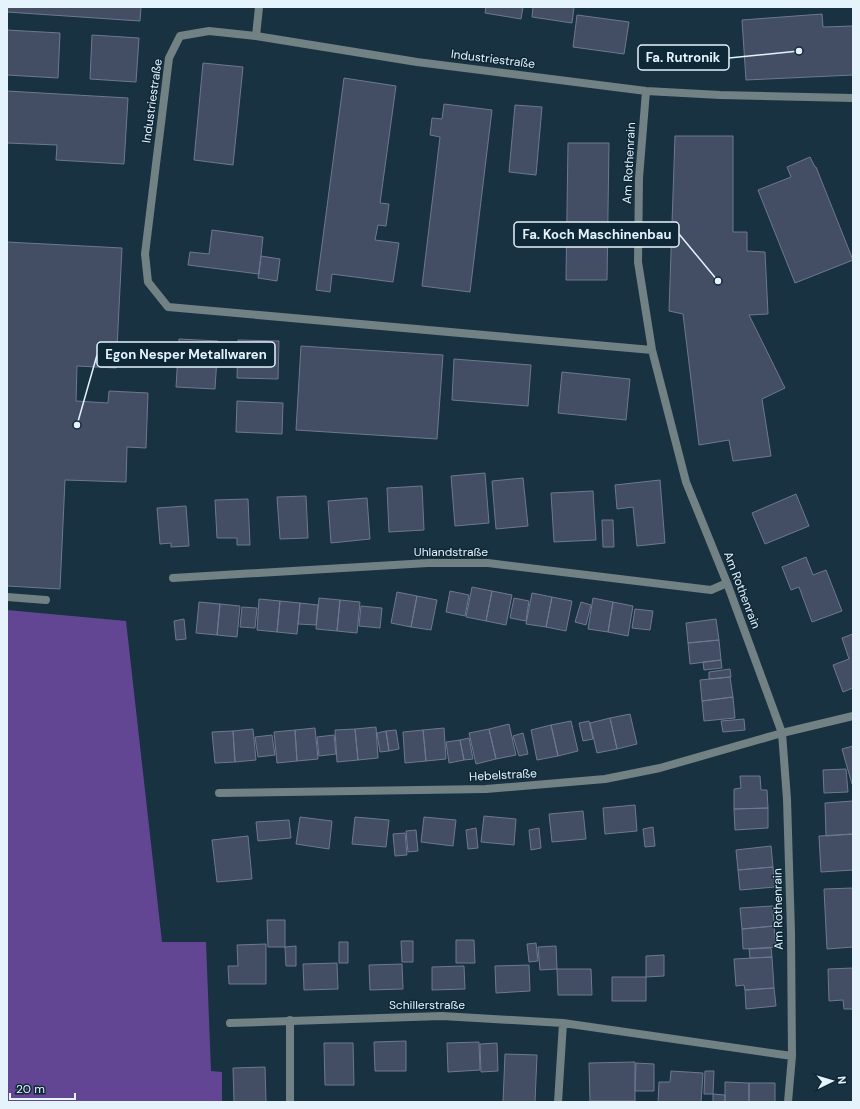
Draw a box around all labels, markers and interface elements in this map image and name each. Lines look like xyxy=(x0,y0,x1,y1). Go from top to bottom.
callout: Fa. Rutronik xyxy=(638,45,729,70)
street label: Industriestraße xyxy=(450,46,536,72)
text: Fa. Rutronik xyxy=(646,49,721,66)
street label: Industriestraße xyxy=(138,58,166,144)
street label: Am Rothenrain xyxy=(619,122,639,204)
callout: Fa. Koch Maschinenbau xyxy=(514,222,679,247)
text: Fa. Koch Maschinenbau xyxy=(522,226,672,243)
callout: Egon Nesper Metallwaren xyxy=(97,342,275,367)
text: Egon Nesper Metallwaren xyxy=(105,346,267,363)
street label: Uhlandstraße xyxy=(414,544,488,560)
street label: Am Rothenrain xyxy=(720,549,764,631)
street label: Hebelstraße xyxy=(469,765,538,785)
street label: Am Rothenrain xyxy=(769,868,787,950)
street label: Schillerstraße xyxy=(389,997,465,1013)
north arrow xyxy=(812,1061,852,1101)
scale bar xyxy=(10,1075,75,1101)
text: N xyxy=(835,1076,849,1085)
text: 20 m xyxy=(16,1081,45,1097)

